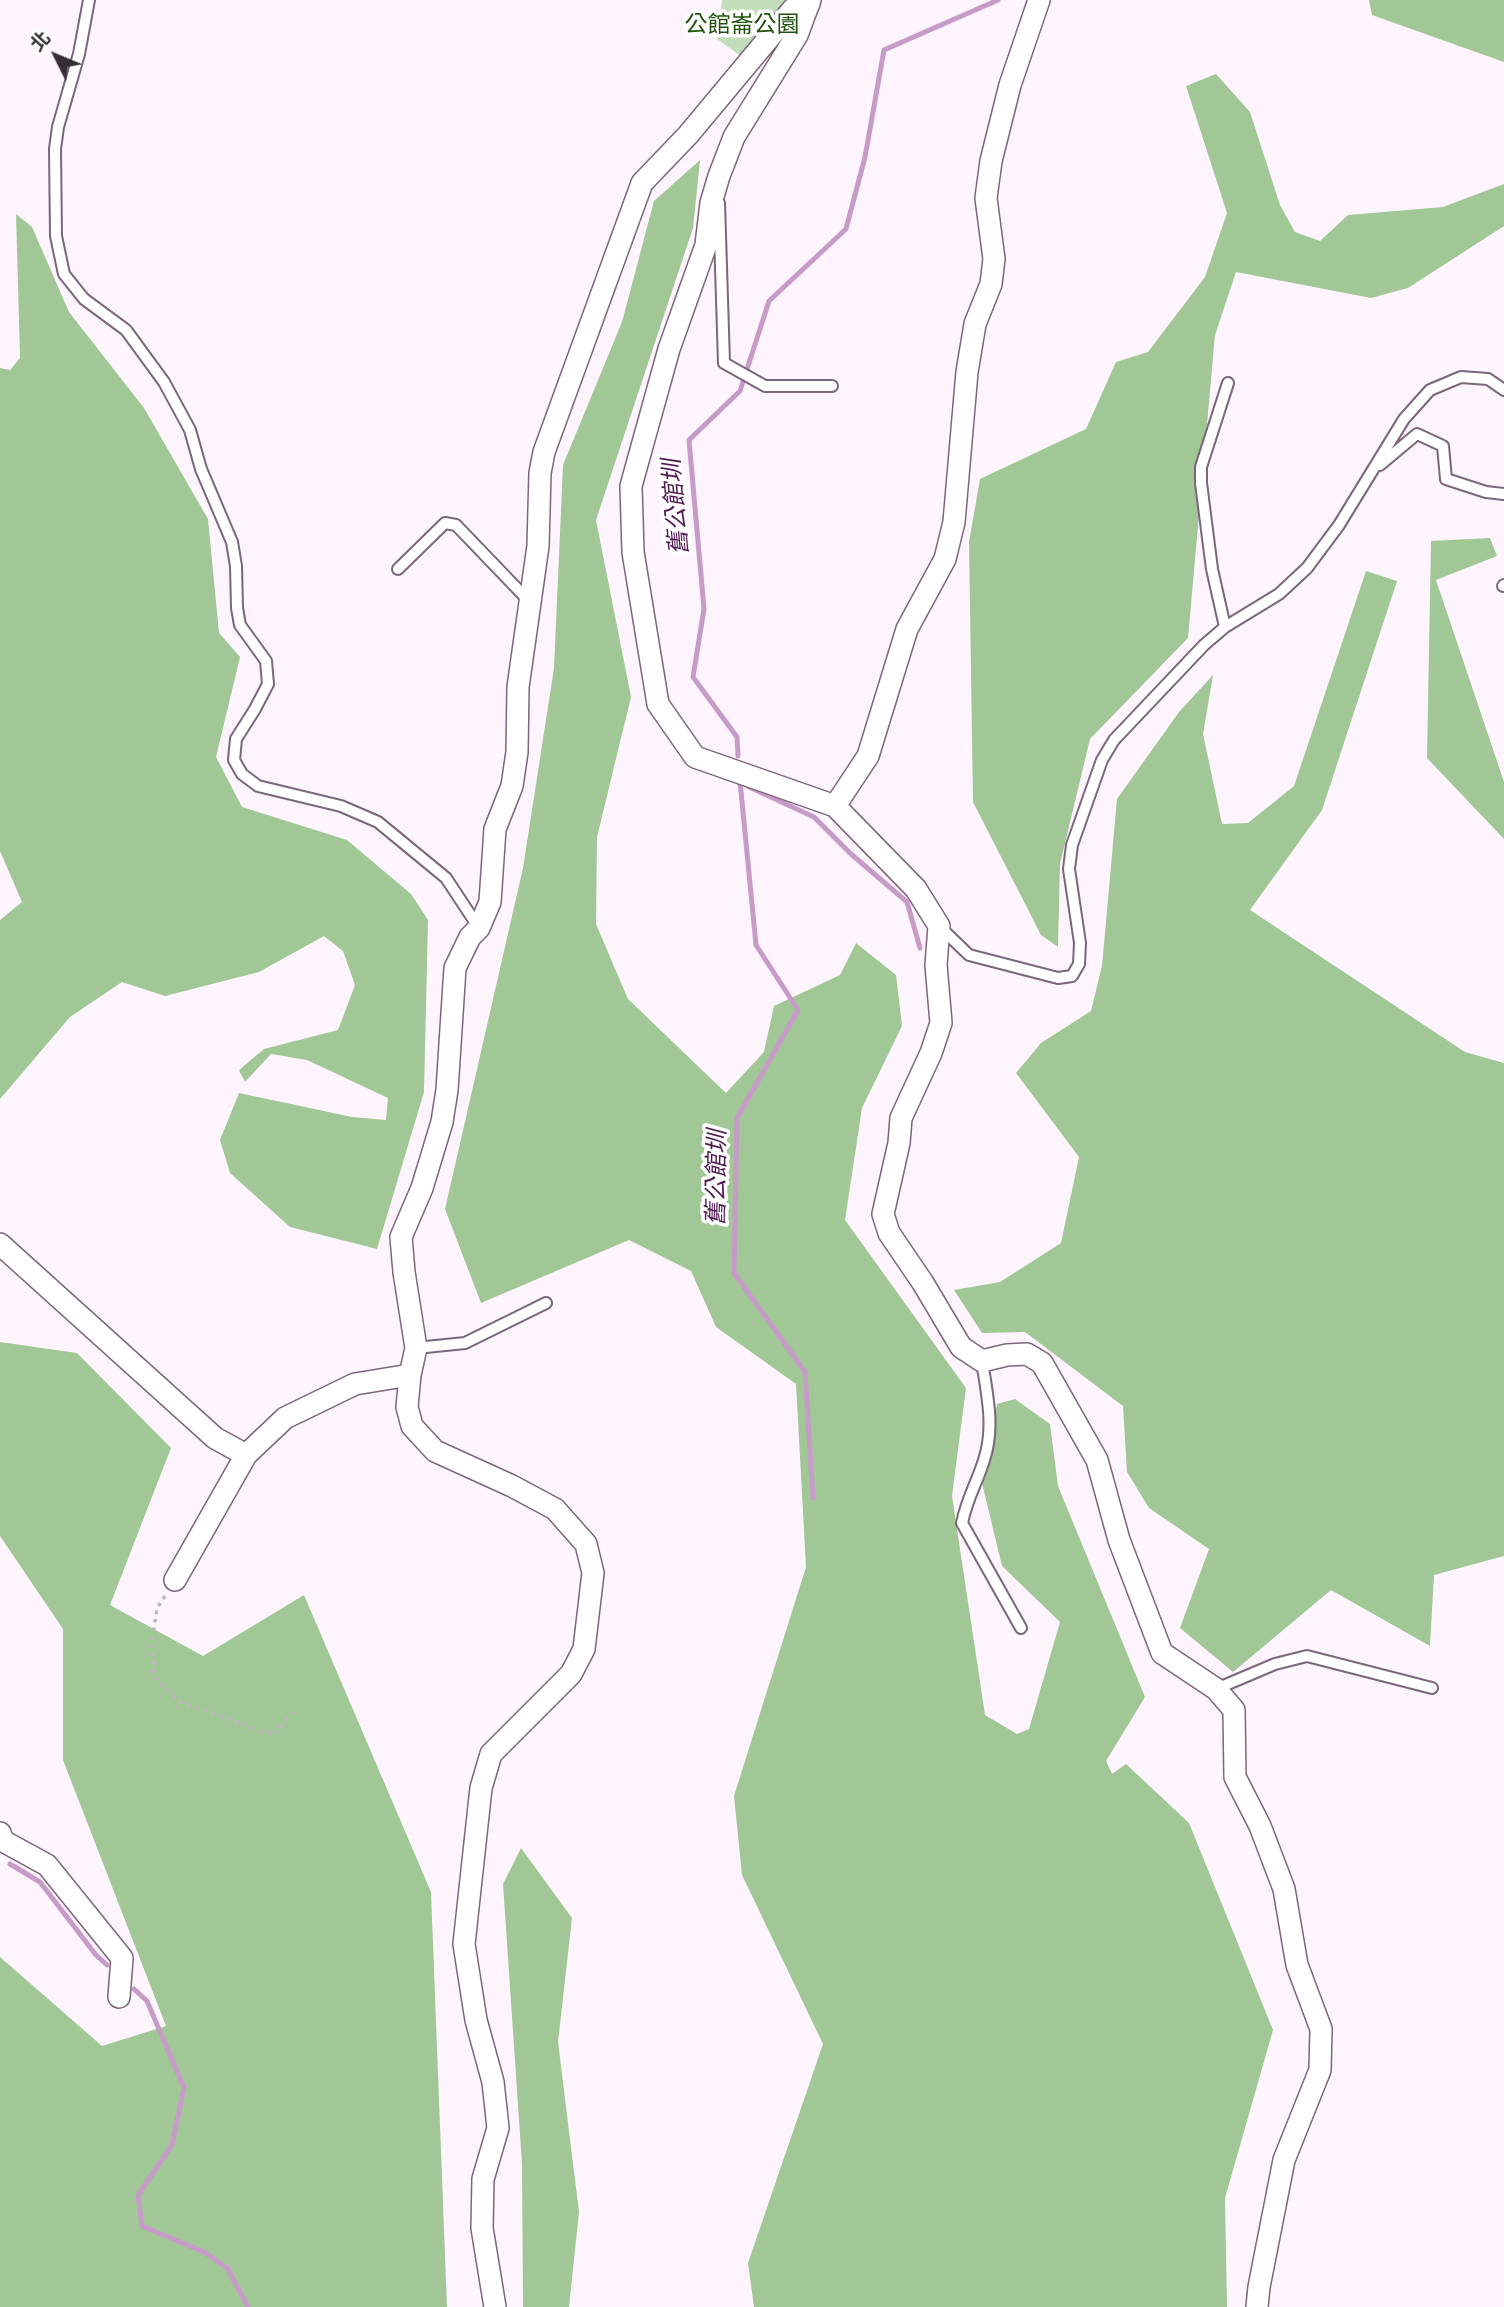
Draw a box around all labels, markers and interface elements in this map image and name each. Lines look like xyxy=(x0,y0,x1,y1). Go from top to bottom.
park label: 公館崙公園 xyxy=(685,12,799,40)
north arrow xyxy=(21,21,91,91)
text: 北 xyxy=(25,26,56,57)
water label: 舊公館圳 xyxy=(658,458,696,556)
water label: 舊公館圳 xyxy=(703,1130,733,1226)

